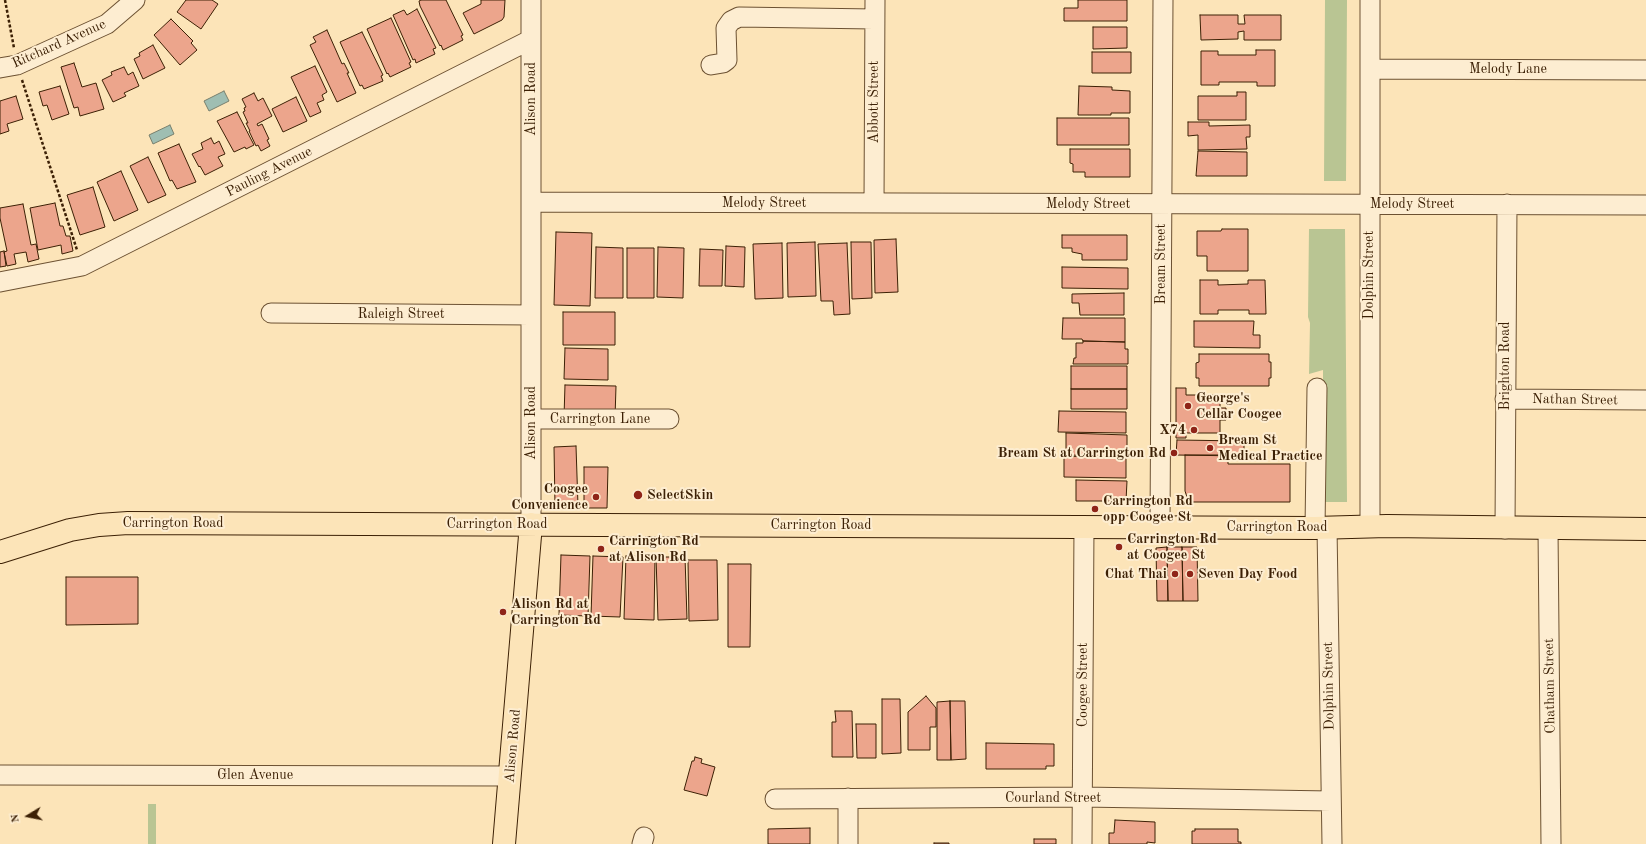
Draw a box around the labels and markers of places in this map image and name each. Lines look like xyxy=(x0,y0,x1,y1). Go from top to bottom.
place label: George's Cellar Coogee xyxy=(1196,390,1282,422)
marker: George's Cellar Coogee xyxy=(1183,401,1193,411)
place label: X74 xyxy=(1159,422,1186,438)
marker: X74 xyxy=(1189,425,1199,435)
place label: Bream St Medical Practice xyxy=(1218,432,1323,464)
marker: Bream St Medical Practice xyxy=(1205,443,1215,453)
place label: Bream St at Carrington Rd xyxy=(998,445,1166,461)
marker: Bream St at Carrington Rd xyxy=(1169,448,1179,458)
place label: Coogee Convenience xyxy=(511,481,588,514)
place label: SelectSkin xyxy=(647,487,713,503)
marker: SelectSkin xyxy=(632,489,644,501)
marker: Coogee Convenience xyxy=(591,492,601,502)
place label: Carrington Rd opp Coogee St xyxy=(1103,493,1193,526)
marker: Carrington Rd opp Coogee St xyxy=(1090,504,1100,514)
place label: Carrington Rd at Coogee St xyxy=(1127,531,1217,564)
place label: Carrington Rd at Alison Rd xyxy=(609,533,699,566)
marker: Carrington Rd at Coogee St xyxy=(1114,542,1124,552)
marker: Carrington Rd at Alison Rd xyxy=(596,544,606,554)
place label: Chat Thai xyxy=(1105,566,1167,582)
place label: Seven Day Food xyxy=(1198,566,1298,582)
marker: Chat Thai xyxy=(1170,569,1180,579)
marker: Seven Day Food xyxy=(1185,569,1195,579)
place label: Alison Rd at Carrington Rd xyxy=(511,596,601,628)
marker: Alison Rd at Carrington Rd xyxy=(498,607,508,617)

